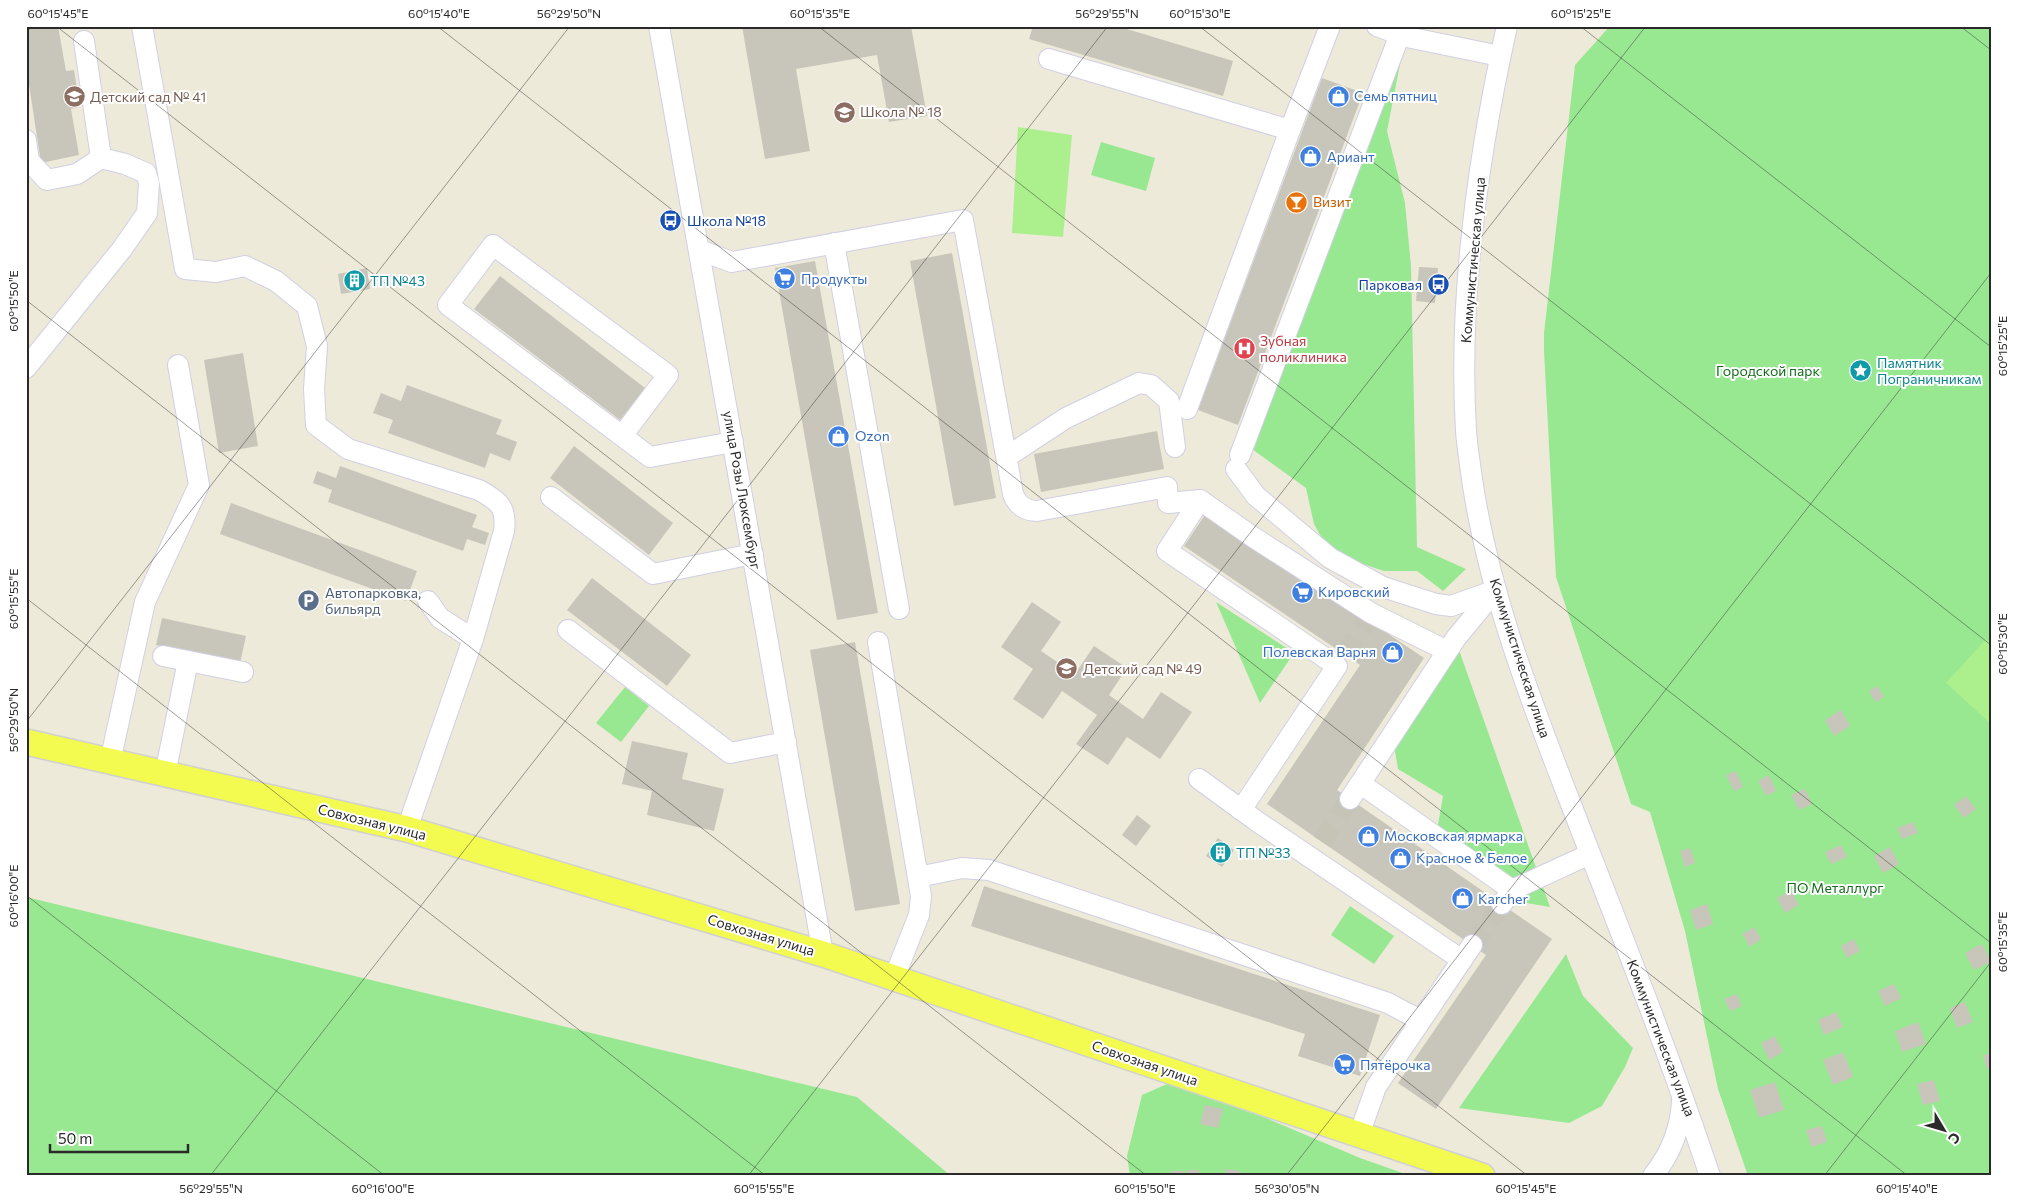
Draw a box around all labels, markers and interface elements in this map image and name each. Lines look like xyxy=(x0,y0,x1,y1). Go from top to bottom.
text: 60°15'45"E xyxy=(28,6,88,20)
text: 60°15'40"E xyxy=(408,6,470,20)
text: 56°29'50"N xyxy=(537,6,601,20)
text: 60°15'35"E xyxy=(790,6,850,20)
text: 56°29'55"N xyxy=(1075,6,1139,20)
text: 60°15'30"E xyxy=(1169,6,1231,20)
text: 60°15'25"E xyxy=(1551,6,1611,20)
shop icon: Семь пятниц xyxy=(1326,84,1350,108)
school or university icon: Детский сад № 41 xyxy=(62,85,86,109)
place label: Семь пятниц xyxy=(1354,87,1437,104)
place label: Детский сад № 41 xyxy=(90,88,206,105)
school or university icon: Школа № 18 xyxy=(832,100,856,124)
place label: Школа № 18 xyxy=(860,103,942,120)
shop icon: Ариант xyxy=(1299,145,1323,169)
place label: Ариант xyxy=(1327,148,1375,165)
street label: Коммунистическая улица xyxy=(1457,176,1488,344)
bar icon: Визит xyxy=(1285,190,1309,214)
place label: Визит xyxy=(1313,193,1352,210)
bus stop icon: Школа №18 xyxy=(659,209,683,233)
place label: Школа №18 xyxy=(687,212,766,229)
supermarket icon: Продукты xyxy=(773,267,797,291)
building icon: ТП №43 xyxy=(342,269,366,293)
text: 60°15'50"E xyxy=(6,270,20,332)
place label: Продукты xyxy=(801,270,867,287)
place label: ТП №43 xyxy=(370,272,425,289)
bus stop icon: Парковая xyxy=(1426,273,1450,297)
place label: Парковая xyxy=(1359,276,1422,293)
text: 60°15'25"E xyxy=(1995,316,2009,376)
place label: Зубная поликлиника xyxy=(1260,332,1347,365)
hospital icon: Зубная поликлиника xyxy=(1232,337,1256,361)
place label: Памятник Пограничникам xyxy=(1877,354,1982,387)
place icon: Памятник Пограничникам xyxy=(1849,359,1873,383)
park label: Городской парк xyxy=(1716,362,1820,379)
street label: улица Розы Люксембург xyxy=(720,409,765,571)
shop icon: Ozon xyxy=(827,424,851,448)
place label: Ozon xyxy=(855,427,890,444)
text: 60°15'55"E xyxy=(6,569,20,629)
street label: Коммунистическая улица xyxy=(1487,576,1554,740)
supermarket icon: Кировский xyxy=(1290,580,1314,604)
place label: Кировский xyxy=(1318,583,1390,600)
place label: Автопарковка, бильярд xyxy=(325,584,421,617)
parking icon: Автопарковка, бильярд xyxy=(297,589,321,613)
text: 60°15'30"E xyxy=(1995,613,2009,675)
shop icon: Полевская Варня xyxy=(1380,640,1404,664)
place label: Полевская Варня xyxy=(1263,643,1376,660)
school or university icon: Детский сад № 49 xyxy=(1055,657,1079,681)
place label: Детский сад № 49 xyxy=(1083,660,1202,677)
text: 56°29'50"N xyxy=(6,688,20,752)
street label: Совхозная улица xyxy=(316,800,428,843)
shop icon: Московская ярмарка xyxy=(1356,824,1380,848)
place label: Московская ярмарка xyxy=(1384,827,1523,844)
building icon: ТП №33 xyxy=(1208,841,1232,865)
place label: ТП №33 xyxy=(1236,844,1290,861)
shop icon: Красное & Белое xyxy=(1388,846,1412,870)
place label: Красное & Белое xyxy=(1416,849,1527,866)
text: 60°16'00"E xyxy=(6,865,20,927)
park label: ПО Металлург xyxy=(1787,879,1883,896)
shop icon: Karcher xyxy=(1450,887,1474,911)
place label: Karcher xyxy=(1478,890,1528,907)
street label: Совхозная улица xyxy=(706,910,817,959)
text: 60°15'35"E xyxy=(1995,912,2009,972)
street label: Коммунистическая улица xyxy=(1624,957,1699,1119)
street label: Совхозная улица xyxy=(1090,1036,1200,1089)
supermarket icon: Пятёрочка xyxy=(1332,1053,1356,1077)
place label: Пятёрочка xyxy=(1360,1056,1430,1073)
north arrow xyxy=(1920,1104,1970,1154)
scale bar xyxy=(50,1122,188,1154)
text: 50 m xyxy=(58,1129,92,1147)
text: С xyxy=(1945,1129,1964,1147)
text: 56°29'55"N xyxy=(179,1181,243,1195)
text: 60°16'00"E xyxy=(352,1181,414,1195)
text: 60°15'55"E xyxy=(734,1181,794,1195)
text: 60°15'50"E xyxy=(1114,1181,1176,1195)
text: 56°30'05"N xyxy=(1254,1181,1320,1195)
text: 60°15'45"E xyxy=(1496,1181,1556,1195)
text: 60°15'40"E xyxy=(1876,1181,1938,1195)

